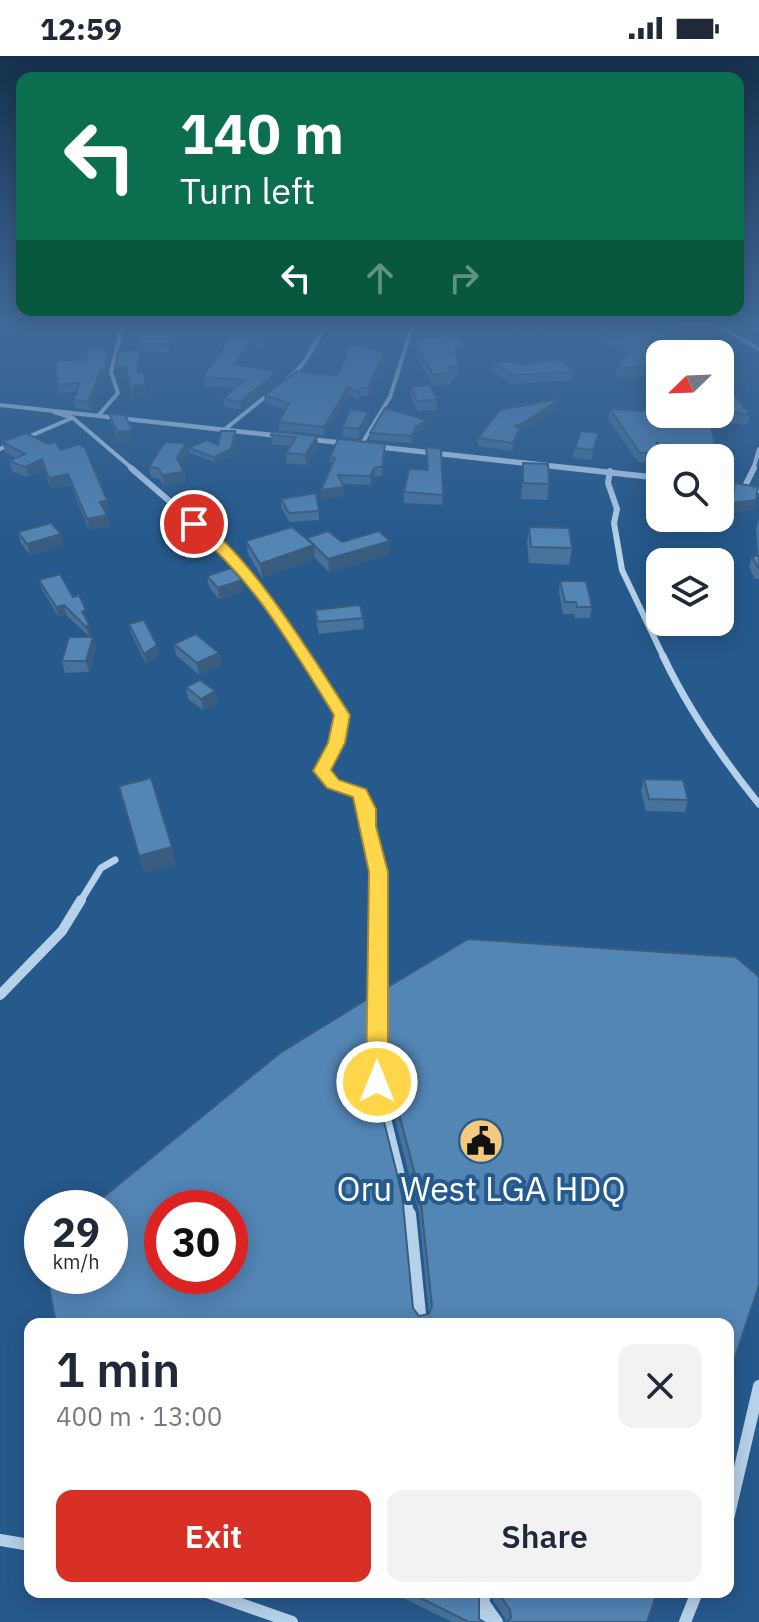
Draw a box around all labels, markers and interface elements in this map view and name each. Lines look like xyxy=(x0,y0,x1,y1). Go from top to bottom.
text: 12:59 xyxy=(40,9,122,48)
text: 140 m xyxy=(180,97,344,169)
icon: left xyxy=(48,104,152,208)
text: Turn left xyxy=(180,167,315,214)
icon: left xyxy=(274,256,318,300)
icon: ahead xyxy=(358,256,402,300)
icon: right xyxy=(442,256,486,300)
north arrow xyxy=(646,340,734,428)
map controls xyxy=(646,340,734,636)
button: search xyxy=(646,444,734,532)
pin xyxy=(160,490,228,558)
icon: arrive xyxy=(172,502,216,546)
button: layers xyxy=(646,548,734,636)
position arrow xyxy=(335,1040,419,1124)
public building icon: Oru West LGA HDQ xyxy=(457,1117,505,1165)
place label: Oru West LGA HDQ xyxy=(337,1166,626,1210)
speed limit sign: 30 xyxy=(144,1190,248,1294)
text: 29 xyxy=(52,1206,100,1258)
text: km/h xyxy=(52,1248,100,1275)
text: 1 min xyxy=(56,1338,180,1400)
button: close xyxy=(618,1344,702,1428)
text: 400 m · 13:00 xyxy=(56,1399,222,1433)
button: Exit xyxy=(56,1490,371,1582)
button: Share xyxy=(387,1490,702,1582)

